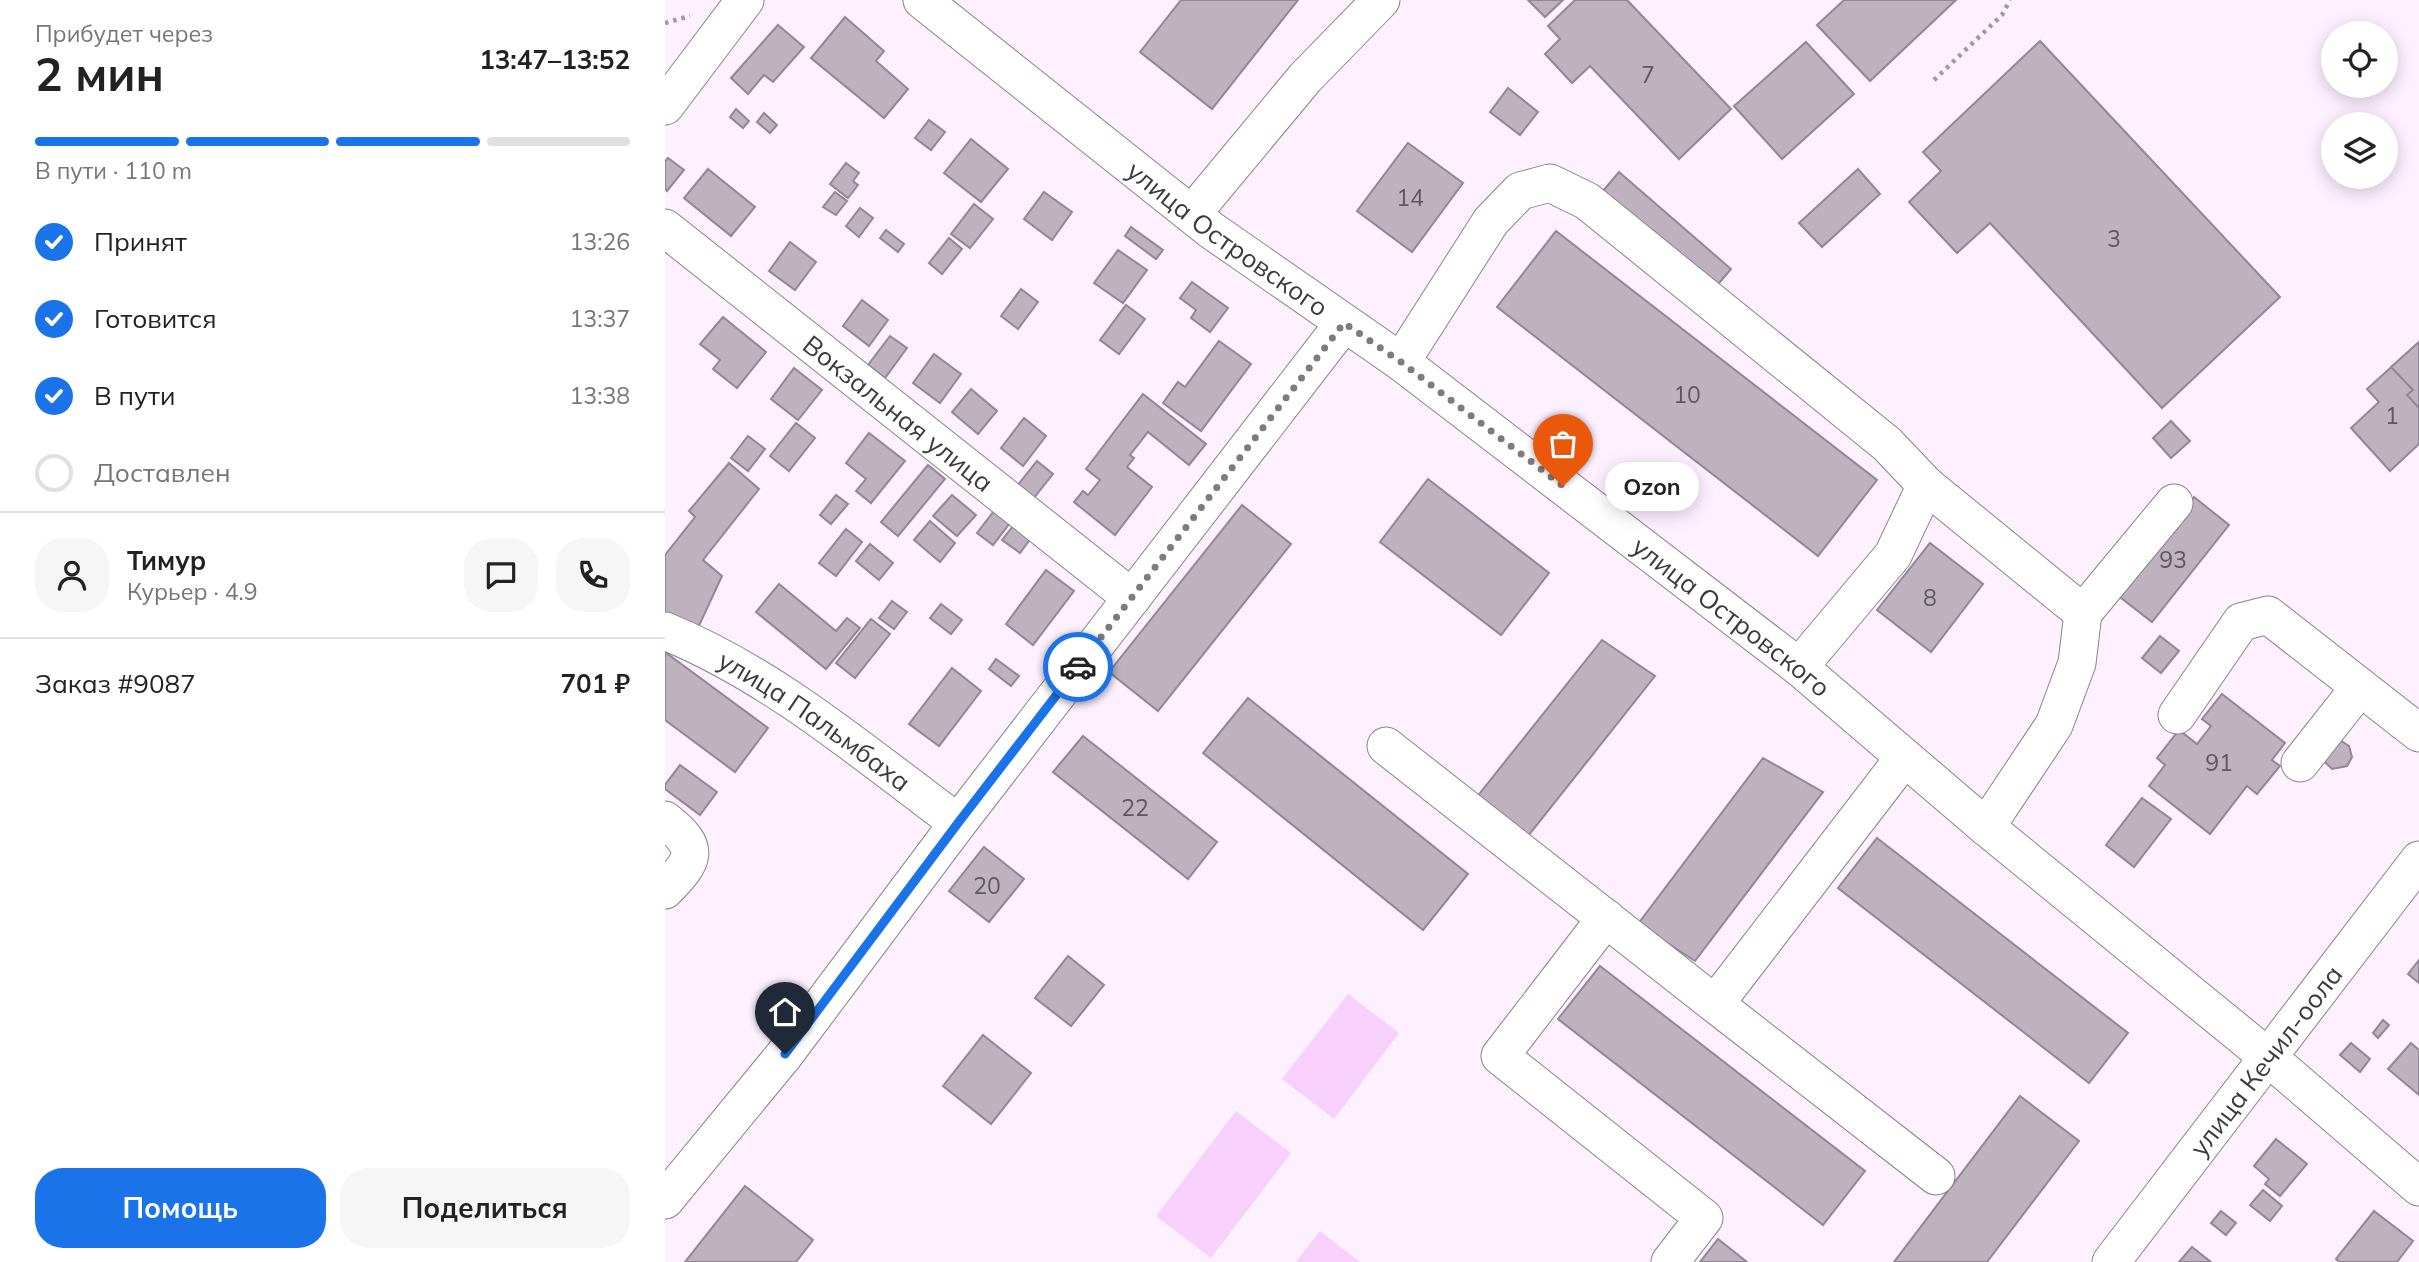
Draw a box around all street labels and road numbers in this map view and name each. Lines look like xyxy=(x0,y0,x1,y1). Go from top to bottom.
street label: улица Островского xyxy=(1121,153,1335,323)
street label: Вокзальная улица xyxy=(797,328,1000,499)
street label: улица Островского xyxy=(1626,529,1838,704)
street label: улица Пальмбаха xyxy=(713,643,918,798)
street label: улица Кечил-оола xyxy=(2182,958,2349,1162)

